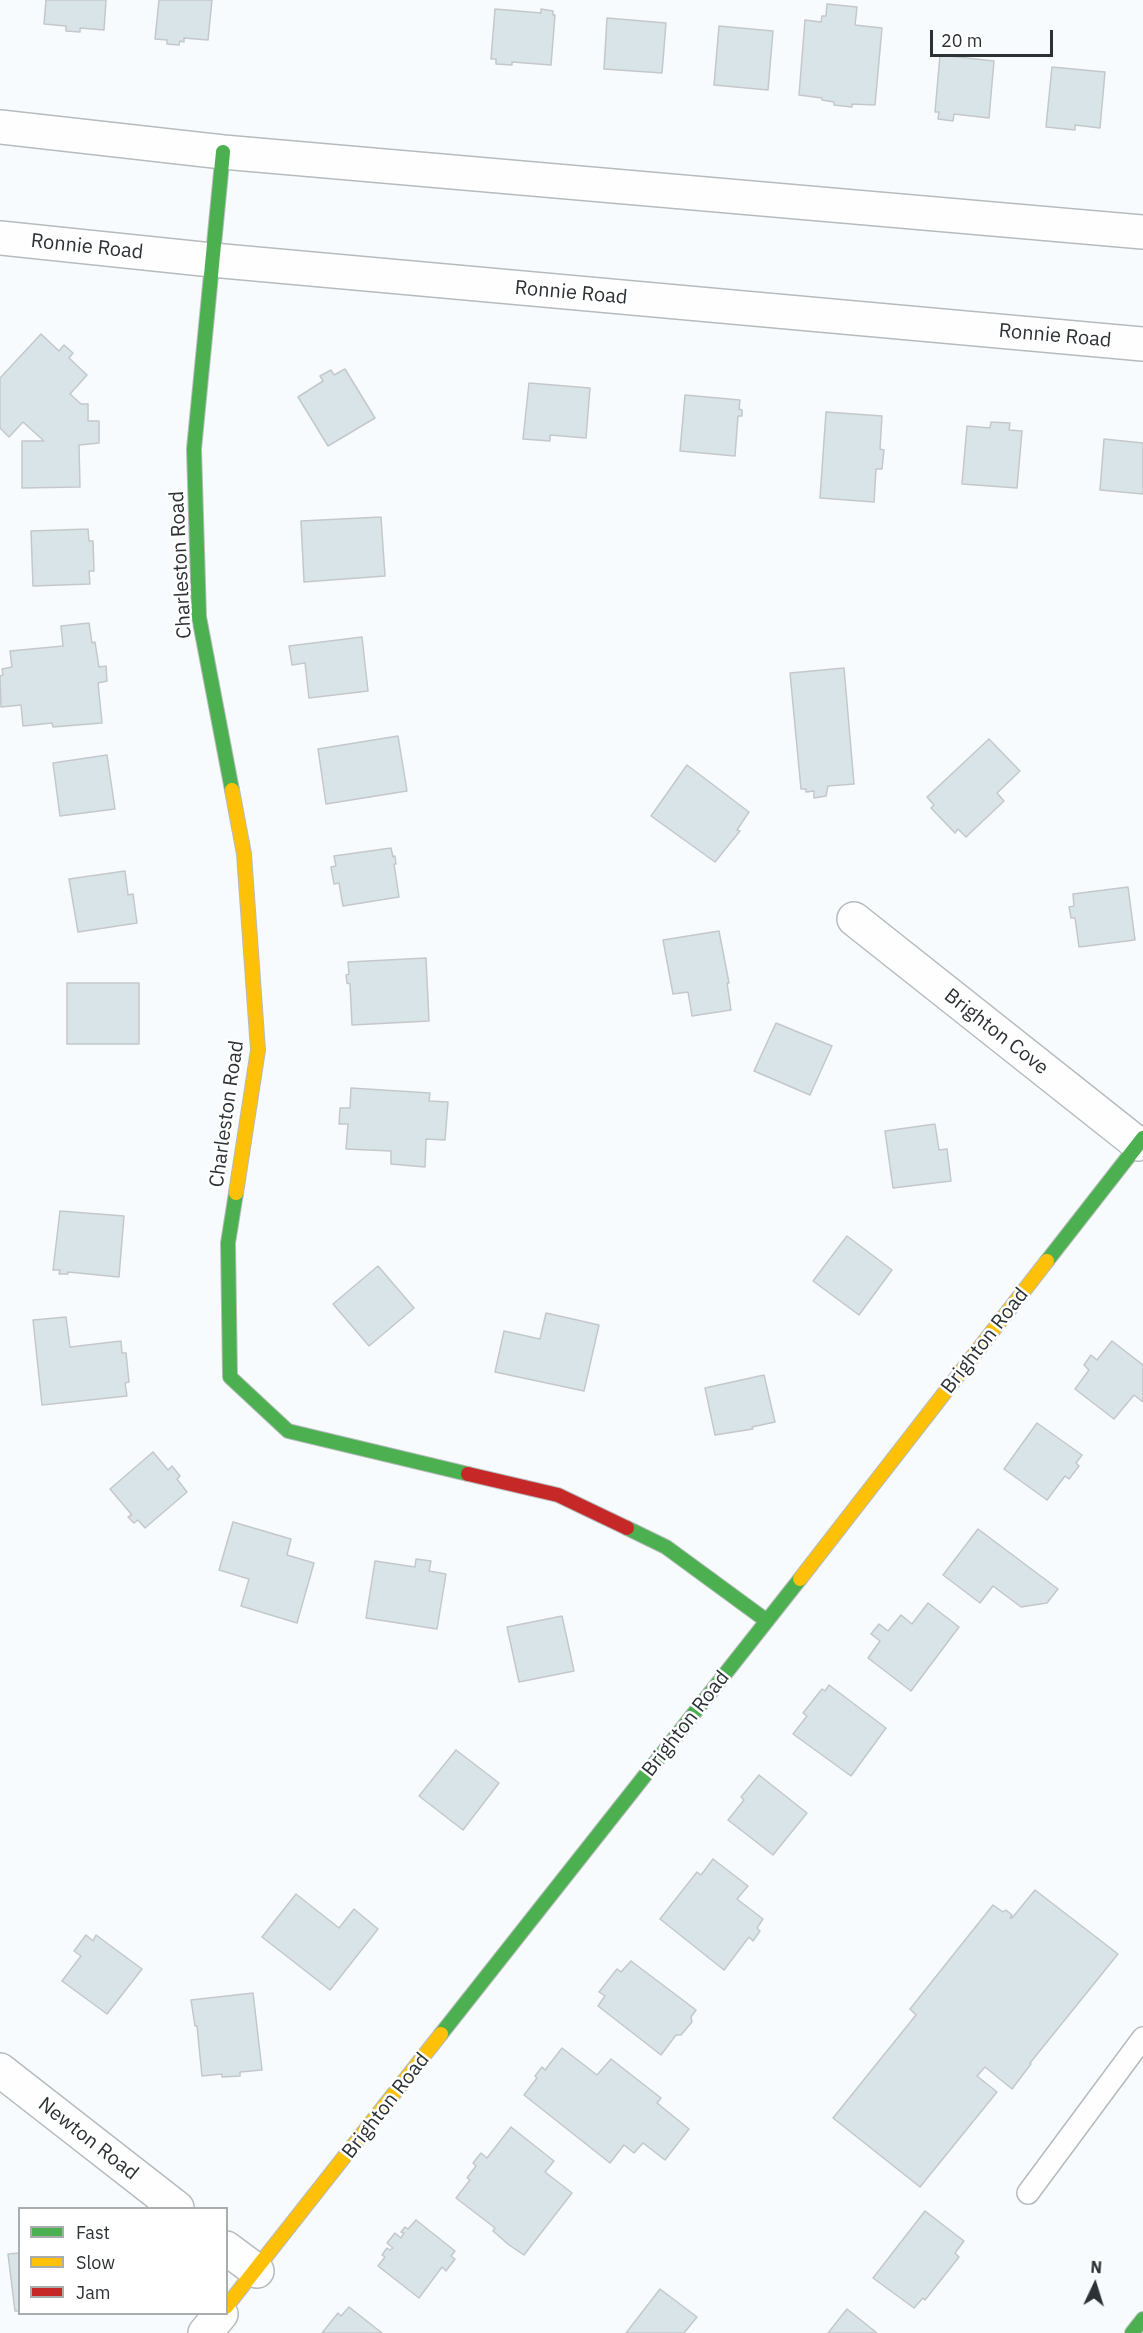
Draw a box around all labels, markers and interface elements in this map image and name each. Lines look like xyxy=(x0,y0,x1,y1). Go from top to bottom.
scale bar xyxy=(933,18,1056,56)
text: 20 m xyxy=(941,29,983,52)
street label: Ronnie Road xyxy=(30,229,144,265)
street label: Ronnie Road xyxy=(514,276,628,310)
street label: Ronnie Road xyxy=(998,319,1112,353)
street label: Charleston Road xyxy=(165,490,197,640)
street label: Brighton Cove xyxy=(939,984,1053,1080)
street label: Charleston Road xyxy=(205,1039,249,1189)
street label: Brighton Road xyxy=(936,1283,1034,1399)
street label: Brighton Road xyxy=(637,1666,735,1782)
street label: Brighton Road xyxy=(337,2048,435,2164)
street label: Newton Road xyxy=(33,2092,143,2186)
legend xyxy=(18,2207,228,2315)
text: Fast xyxy=(76,2221,110,2244)
text: Slow xyxy=(76,2251,115,2274)
north arrow xyxy=(1065,2255,1125,2315)
text: N xyxy=(1090,2257,1103,2277)
text: Jam xyxy=(76,2281,111,2304)

